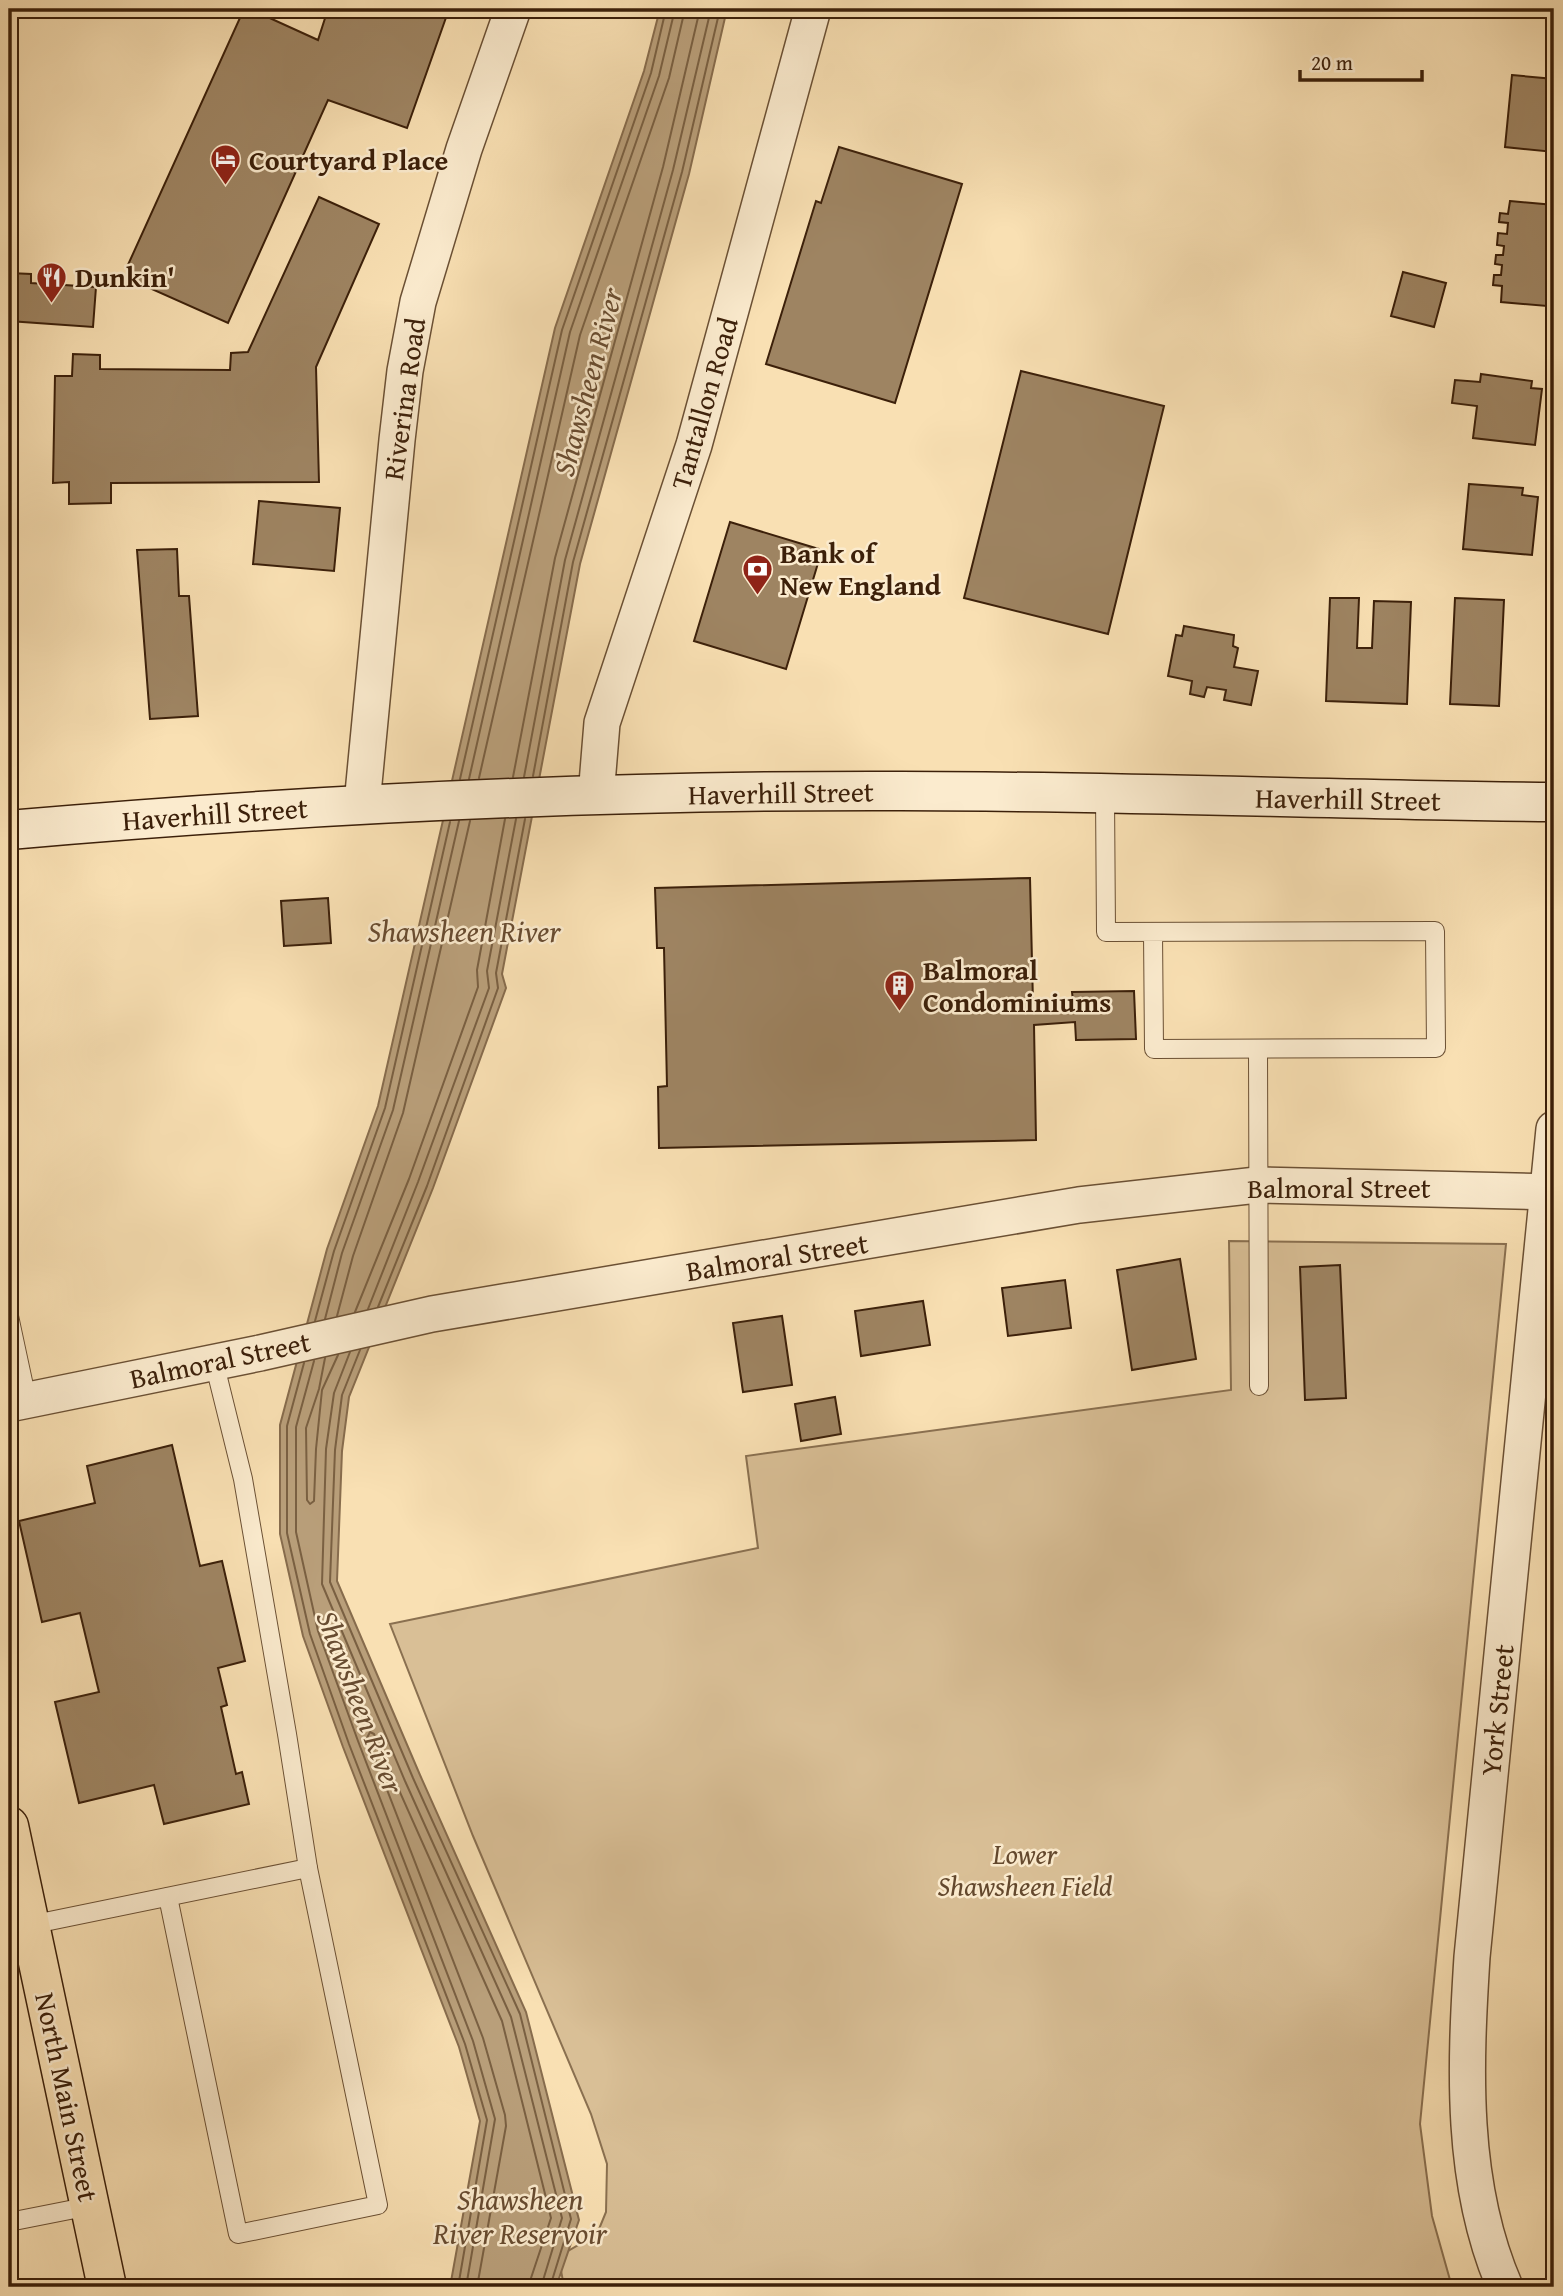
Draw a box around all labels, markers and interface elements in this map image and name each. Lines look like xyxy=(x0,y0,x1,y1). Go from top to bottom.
scale bar xyxy=(1300,38,1423,82)
text: 20 m xyxy=(1311,47,1353,78)
place label: Courtyard Place xyxy=(249,139,448,180)
hotel icon: Courtyard Place xyxy=(209,143,243,187)
place label: Dunkin' xyxy=(75,256,175,297)
restaurant icon: Dunkin' xyxy=(35,260,69,304)
water label: Shawsheen River xyxy=(541,282,633,481)
street label: Tantallon Road xyxy=(659,312,748,494)
street label: Riverina Road xyxy=(372,315,435,483)
place label: Bank of New England xyxy=(780,532,942,605)
bank icon: Bank of New England xyxy=(740,552,774,596)
street label: Haverhill Street xyxy=(688,770,874,815)
street label: Haverhill Street xyxy=(1255,776,1441,821)
street label: Haverhill Street xyxy=(121,787,309,840)
water label: Shawsheen River xyxy=(367,909,561,953)
place label: Balmoral Condominiums xyxy=(923,949,1111,1022)
building icon: Balmoral Condominiums xyxy=(883,969,917,1013)
street label: Balmoral Street xyxy=(1247,1167,1431,1208)
street label: Balmoral Street xyxy=(683,1222,871,1291)
street label: Balmoral Street xyxy=(126,1320,314,1399)
water label: Shawsheen River xyxy=(306,1604,416,1800)
street label: York Street xyxy=(1469,1642,1524,1778)
park label: Lower Shawsheen Field xyxy=(937,1833,1113,1906)
street label: North Main Street xyxy=(25,1989,110,2205)
water label: Shawsheen River Reservoir xyxy=(432,2177,608,2255)

